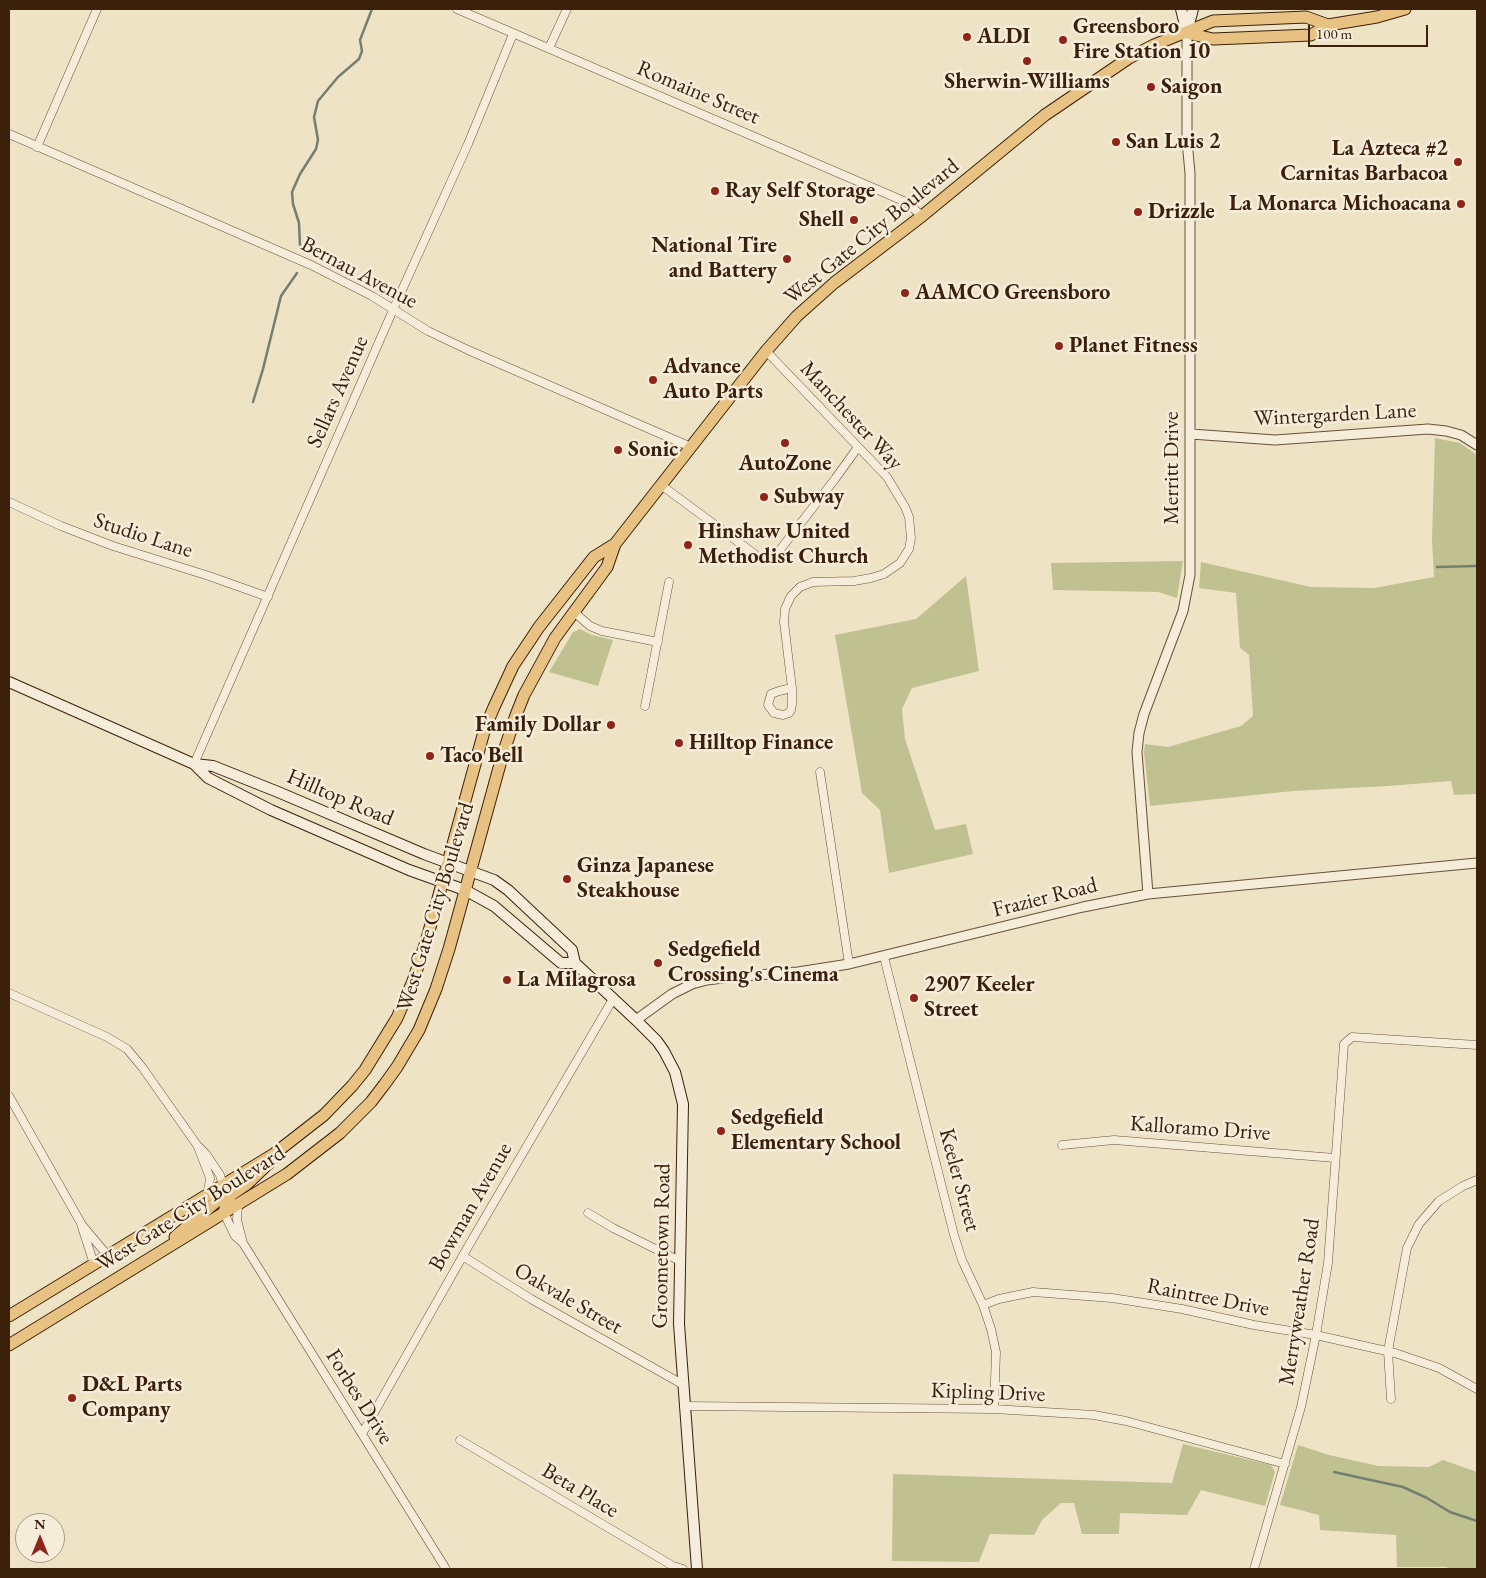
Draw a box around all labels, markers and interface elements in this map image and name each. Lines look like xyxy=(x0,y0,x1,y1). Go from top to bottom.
place label: Greensboro Fire Station 10 xyxy=(1073,14,1210,66)
scale bar xyxy=(1311,15,1431,47)
place label: ALDI xyxy=(977,24,1030,50)
text: 100 m xyxy=(1316,24,1352,43)
marker: ALDI xyxy=(961,31,973,43)
marker: Greensboro Fire Station 10 xyxy=(1057,34,1069,46)
street label: Romaine Street xyxy=(633,55,763,131)
marker: Sherwin-Williams xyxy=(1021,55,1033,67)
place label: Sherwin-Williams xyxy=(944,69,1110,95)
place label: Saigon xyxy=(1161,74,1222,100)
marker: Saigon xyxy=(1145,81,1157,93)
place label: San Luis 2 xyxy=(1126,129,1220,155)
marker: San Luis 2 xyxy=(1110,136,1122,148)
place label: La Azteca #2 Carnitas Barbacoa xyxy=(1280,136,1448,188)
street label: West Gate City Boulevard xyxy=(779,153,965,311)
marker: La Azteca #2 Carnitas Barbacoa xyxy=(1452,156,1464,168)
place label: Ray Self Storage xyxy=(725,178,875,204)
marker: Ray Self Storage xyxy=(709,185,721,197)
place label: La Monarca Michoacana xyxy=(1229,191,1451,217)
marker: La Monarca Michoacana xyxy=(1455,198,1467,210)
place label: Drizzle xyxy=(1148,199,1215,225)
marker: Drizzle xyxy=(1132,206,1144,218)
place label: Shell xyxy=(799,207,844,233)
marker: Shell xyxy=(848,214,860,226)
street label: Bernau Avenue xyxy=(296,231,422,315)
place label: National Tire and Battery xyxy=(651,233,777,284)
marker: National Tire and Battery xyxy=(781,253,793,265)
place label: AAMCO Greensboro xyxy=(915,280,1110,306)
marker: AAMCO Greensboro xyxy=(899,287,911,299)
street label: Sellars Avenue xyxy=(302,332,374,452)
place label: Planet Fitness xyxy=(1069,333,1198,359)
marker: Planet Fitness xyxy=(1053,340,1065,352)
place label: Advance Auto Parts xyxy=(663,354,763,406)
street label: Manchester Way xyxy=(794,356,908,476)
marker: Advance Auto Parts xyxy=(647,374,659,386)
street label: Wintergarden Lane xyxy=(1253,398,1417,432)
street label: Merritt Drive xyxy=(1159,411,1185,525)
place label: Sonic xyxy=(628,437,678,463)
marker: AutoZone xyxy=(779,437,791,449)
marker: Sonic xyxy=(612,444,624,456)
place label: AutoZone xyxy=(739,451,831,477)
place label: Subway xyxy=(774,484,844,510)
marker: Subway xyxy=(758,491,770,503)
street label: Studio Lane xyxy=(90,508,196,564)
place label: Hinshaw United Methodist Church xyxy=(698,519,869,570)
marker: Hinshaw United Methodist Church xyxy=(682,539,694,551)
place label: Family Dollar xyxy=(475,712,601,738)
marker: Family Dollar xyxy=(605,719,617,731)
place label: Hilltop Finance xyxy=(689,730,833,756)
marker: Hilltop Finance xyxy=(673,737,685,749)
place label: Taco Bell xyxy=(440,743,523,769)
marker: Taco Bell xyxy=(424,750,436,762)
street label: Hilltop Road xyxy=(283,764,397,832)
street label: West Gate City Boulevard xyxy=(392,799,480,1015)
place label: Ginza Japanese Steakhouse xyxy=(577,853,714,904)
street label: Frazier Road xyxy=(990,872,1100,924)
marker: Ginza Japanese Steakhouse xyxy=(561,873,573,885)
place label: Sedgefield Crossing's Cinema xyxy=(668,937,839,988)
marker: Sedgefield Crossing's Cinema xyxy=(652,957,664,969)
place label: La Milagrosa xyxy=(517,967,636,993)
place label: 2907 Keeler Street xyxy=(924,972,1035,1024)
marker: La Milagrosa xyxy=(501,974,513,986)
marker: 2907 Keeler Street xyxy=(908,992,920,1004)
place label: Sedgefield Elementary School xyxy=(731,1105,901,1156)
street label: Kalloramo Drive xyxy=(1129,1111,1271,1147)
marker: Sedgefield Elementary School xyxy=(715,1125,727,1137)
street label: Keeler Street xyxy=(933,1125,985,1235)
street label: Bowman Avenue xyxy=(424,1138,518,1276)
street label: West Gate City Boulevard xyxy=(92,1140,290,1278)
street label: Groometown Road xyxy=(647,1163,677,1329)
street label: Merryweather Road xyxy=(1274,1217,1326,1387)
street label: Oakvale Street xyxy=(509,1257,627,1341)
street label: Raintree Drive xyxy=(1145,1273,1271,1323)
street label: Forbes Drive xyxy=(319,1345,399,1449)
place label: D&L Parts Company xyxy=(82,1372,182,1424)
street label: Kipling Drive xyxy=(930,1378,1046,1408)
marker: D&L Parts Company xyxy=(66,1392,78,1404)
street label: Beta Place xyxy=(537,1458,623,1524)
north arrow xyxy=(15,1513,65,1563)
text: N xyxy=(34,1515,46,1533)

